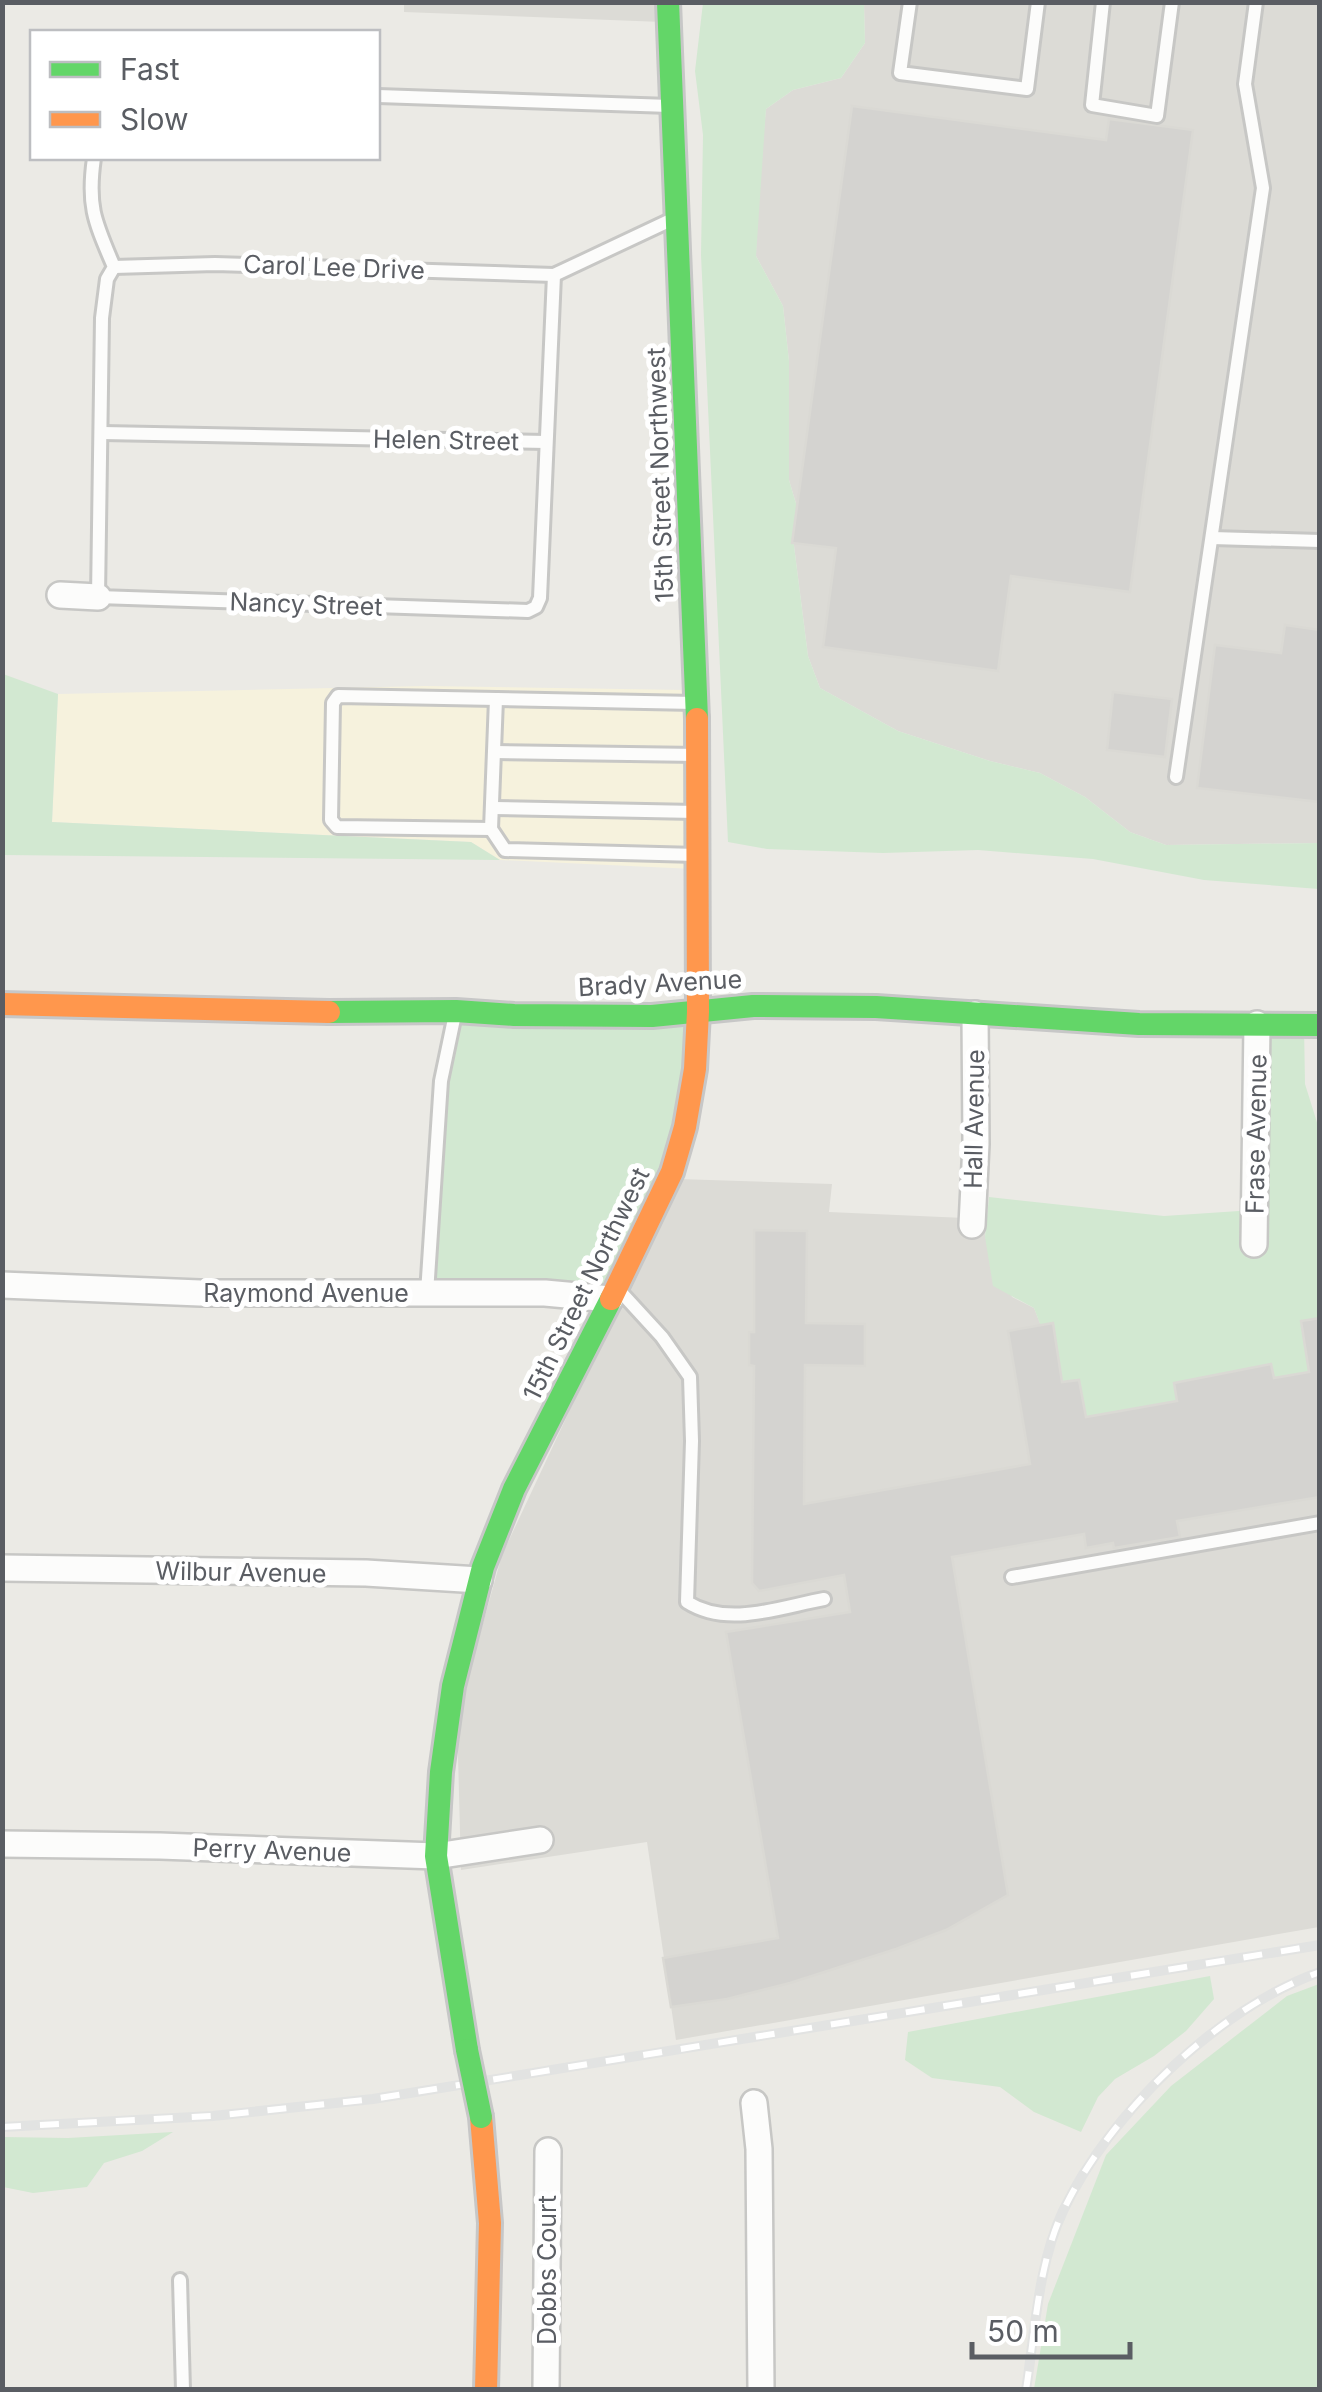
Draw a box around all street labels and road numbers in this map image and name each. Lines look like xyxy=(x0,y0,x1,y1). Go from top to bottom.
street label: Carol Lee Drive xyxy=(243,249,425,285)
street label: 15th Street Northwest xyxy=(641,347,679,603)
street label: Helen Street xyxy=(373,424,519,456)
street label: Nancy Street xyxy=(229,586,383,622)
street label: Brady Avenue xyxy=(577,964,743,1002)
street label: Hall Avenue xyxy=(958,1049,990,1189)
street label: Frase Avenue xyxy=(1240,1054,1272,1214)
street label: 15th Street Northwest xyxy=(517,1163,655,1405)
street label: Raymond Avenue xyxy=(203,1278,409,1308)
street label: Wilbur Avenue xyxy=(155,1556,327,1588)
street label: Perry Avenue xyxy=(192,1832,352,1868)
street label: Dobbs Court xyxy=(532,2195,562,2345)

